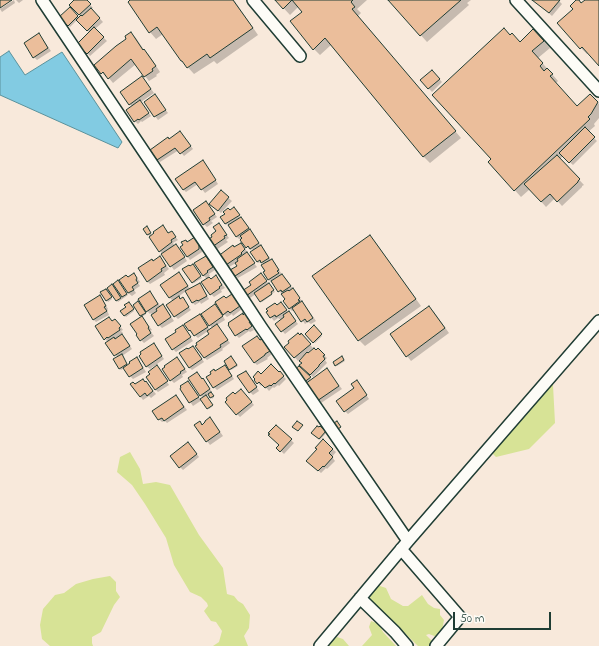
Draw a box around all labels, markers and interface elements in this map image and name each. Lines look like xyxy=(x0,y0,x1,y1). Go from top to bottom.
scale bar xyxy=(455,604,553,630)
text: 50 m xyxy=(460,610,484,628)

